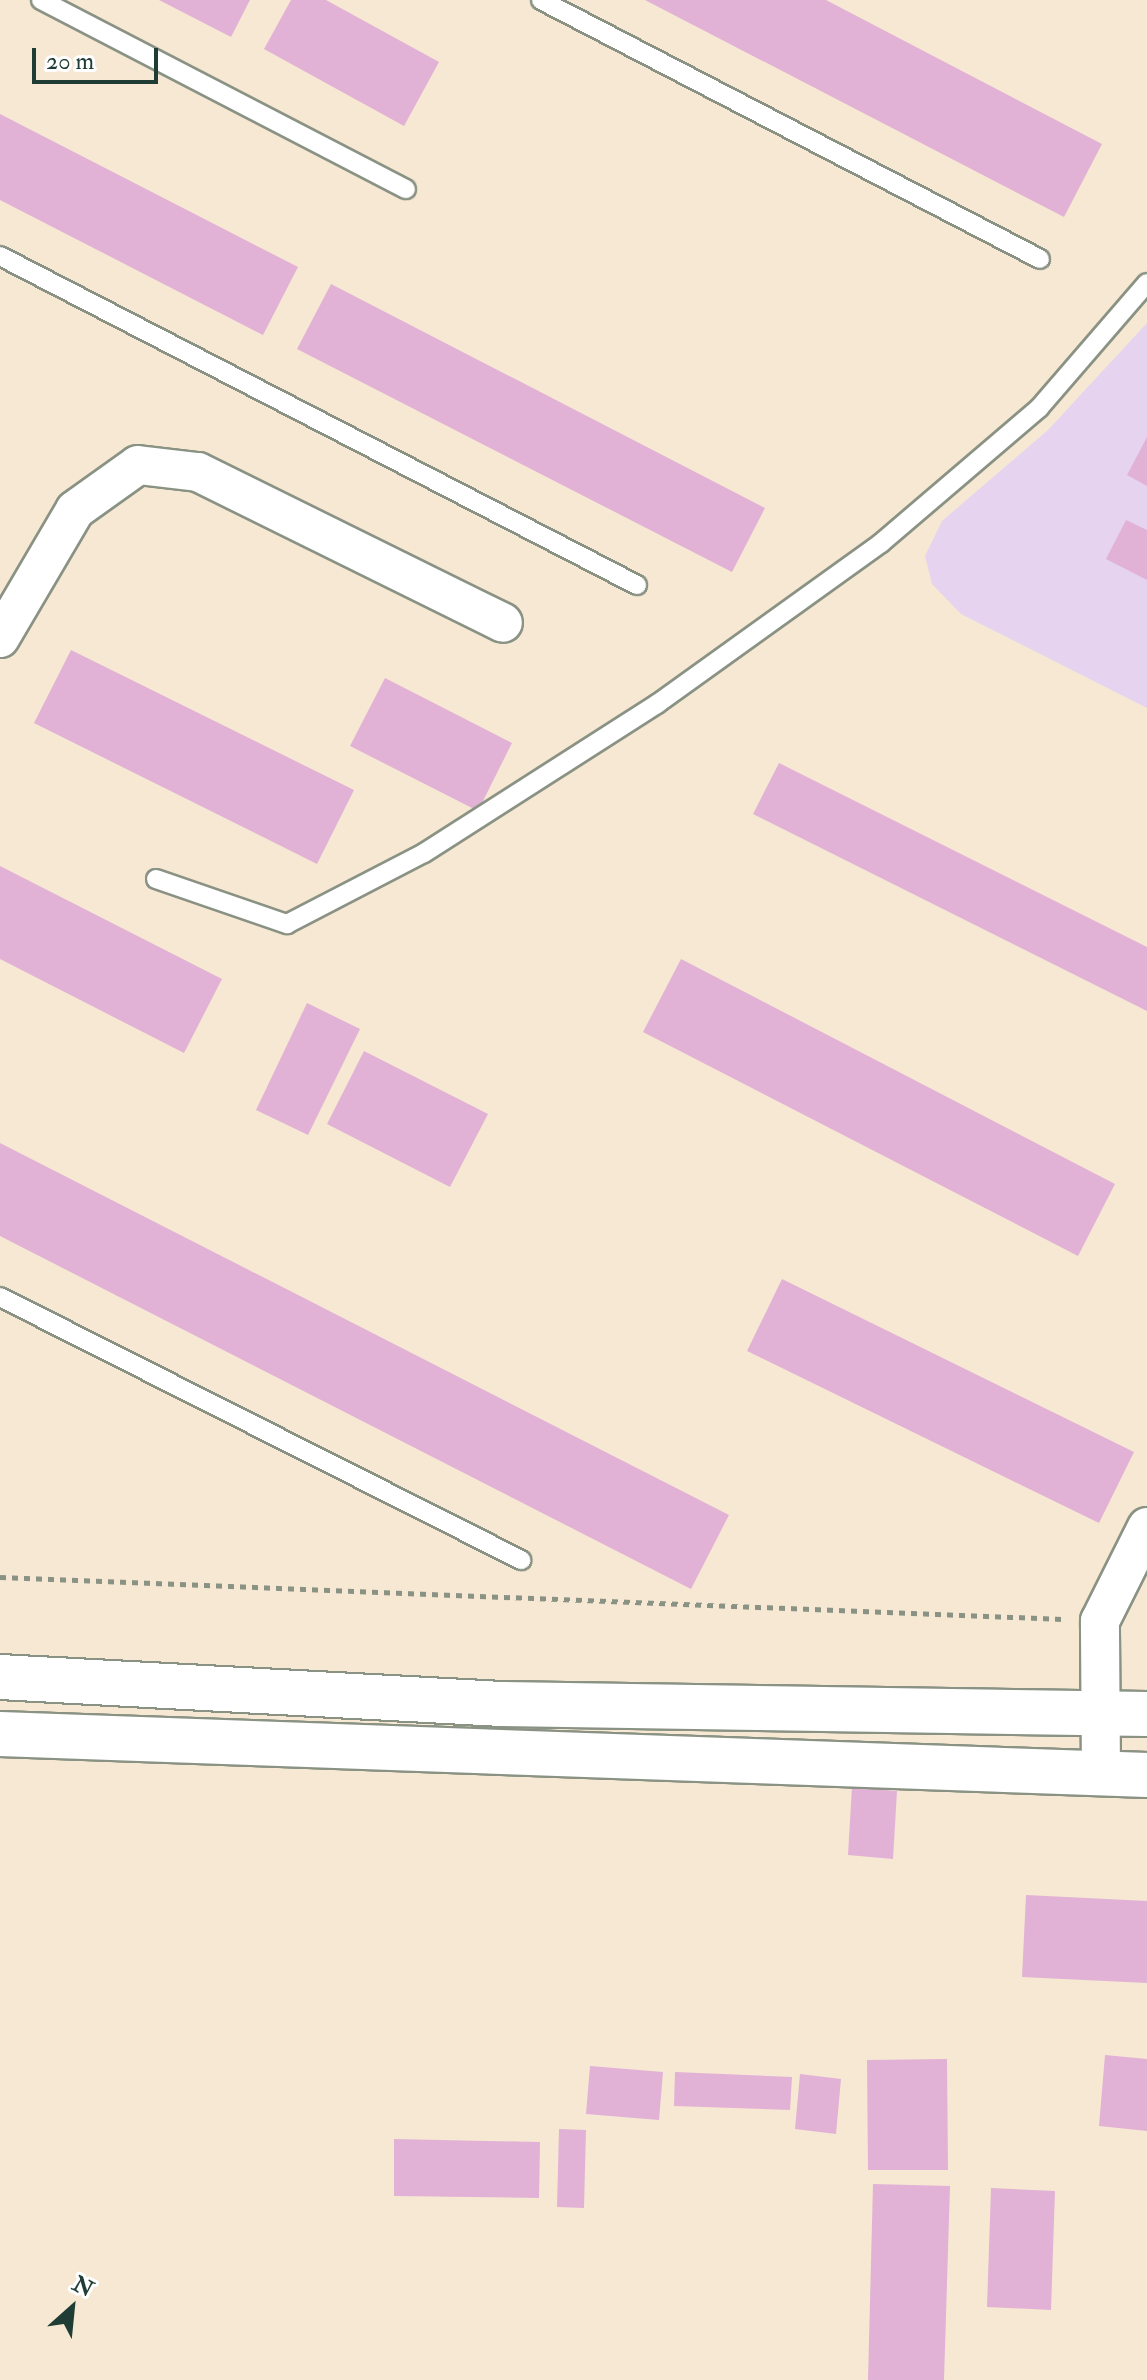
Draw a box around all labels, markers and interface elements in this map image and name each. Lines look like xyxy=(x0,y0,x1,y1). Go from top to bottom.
scale bar xyxy=(36,32,162,82)
text: 20 m xyxy=(46,46,94,77)
north arrow xyxy=(32,2268,112,2348)
text: N xyxy=(68,2270,98,2304)

